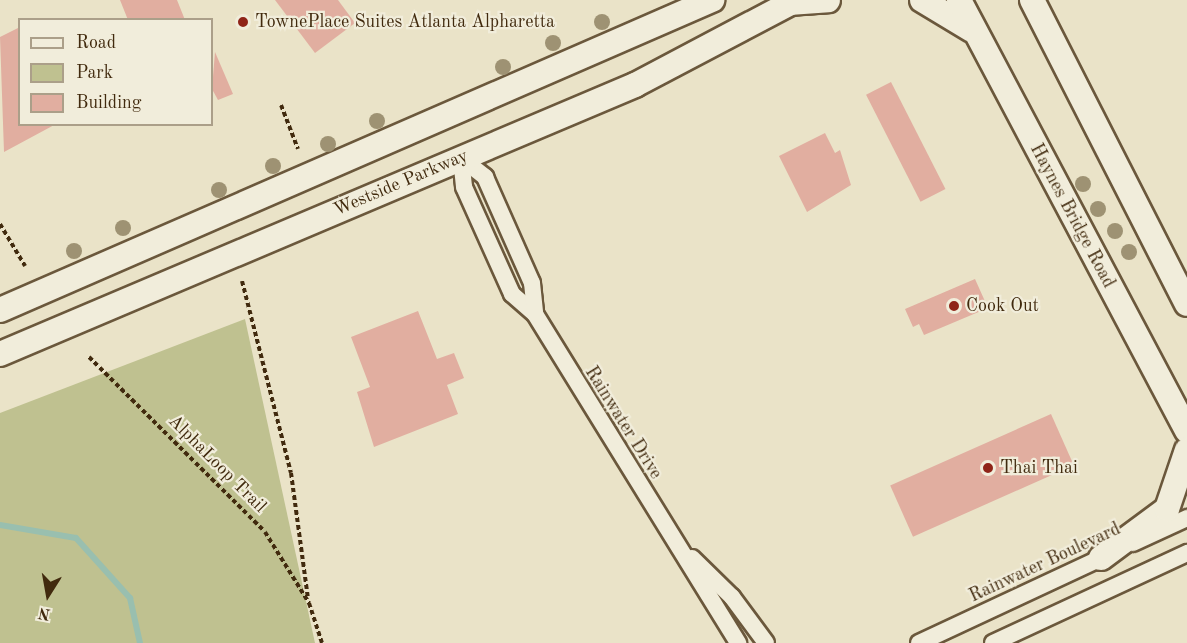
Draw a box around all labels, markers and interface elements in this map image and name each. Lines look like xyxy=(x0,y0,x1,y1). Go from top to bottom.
place label: TownePlace Suites Atlanta Alpharetta xyxy=(255,11,555,33)
marker: TownePlace Suites Atlanta Alpharetta xyxy=(236,15,250,29)
legend xyxy=(18,18,213,126)
text: Road xyxy=(76,34,116,52)
text: Park xyxy=(76,64,113,82)
text: Building xyxy=(76,94,141,112)
street label: Haynes Bridge Road xyxy=(1025,140,1119,292)
street label: Westside Parkway xyxy=(331,145,471,221)
place label: Cook Out xyxy=(966,295,1039,317)
marker: Cook Out xyxy=(947,299,961,313)
street label: Rainwater Drive xyxy=(580,363,666,483)
street label: AlphaLoop Trail xyxy=(163,410,271,518)
place label: Thai Thai xyxy=(1000,457,1078,479)
marker: Thai Thai xyxy=(981,461,995,475)
street label: Rainwater Boulevard xyxy=(966,518,1124,608)
north arrow xyxy=(18,565,78,625)
text: N xyxy=(37,604,52,622)

